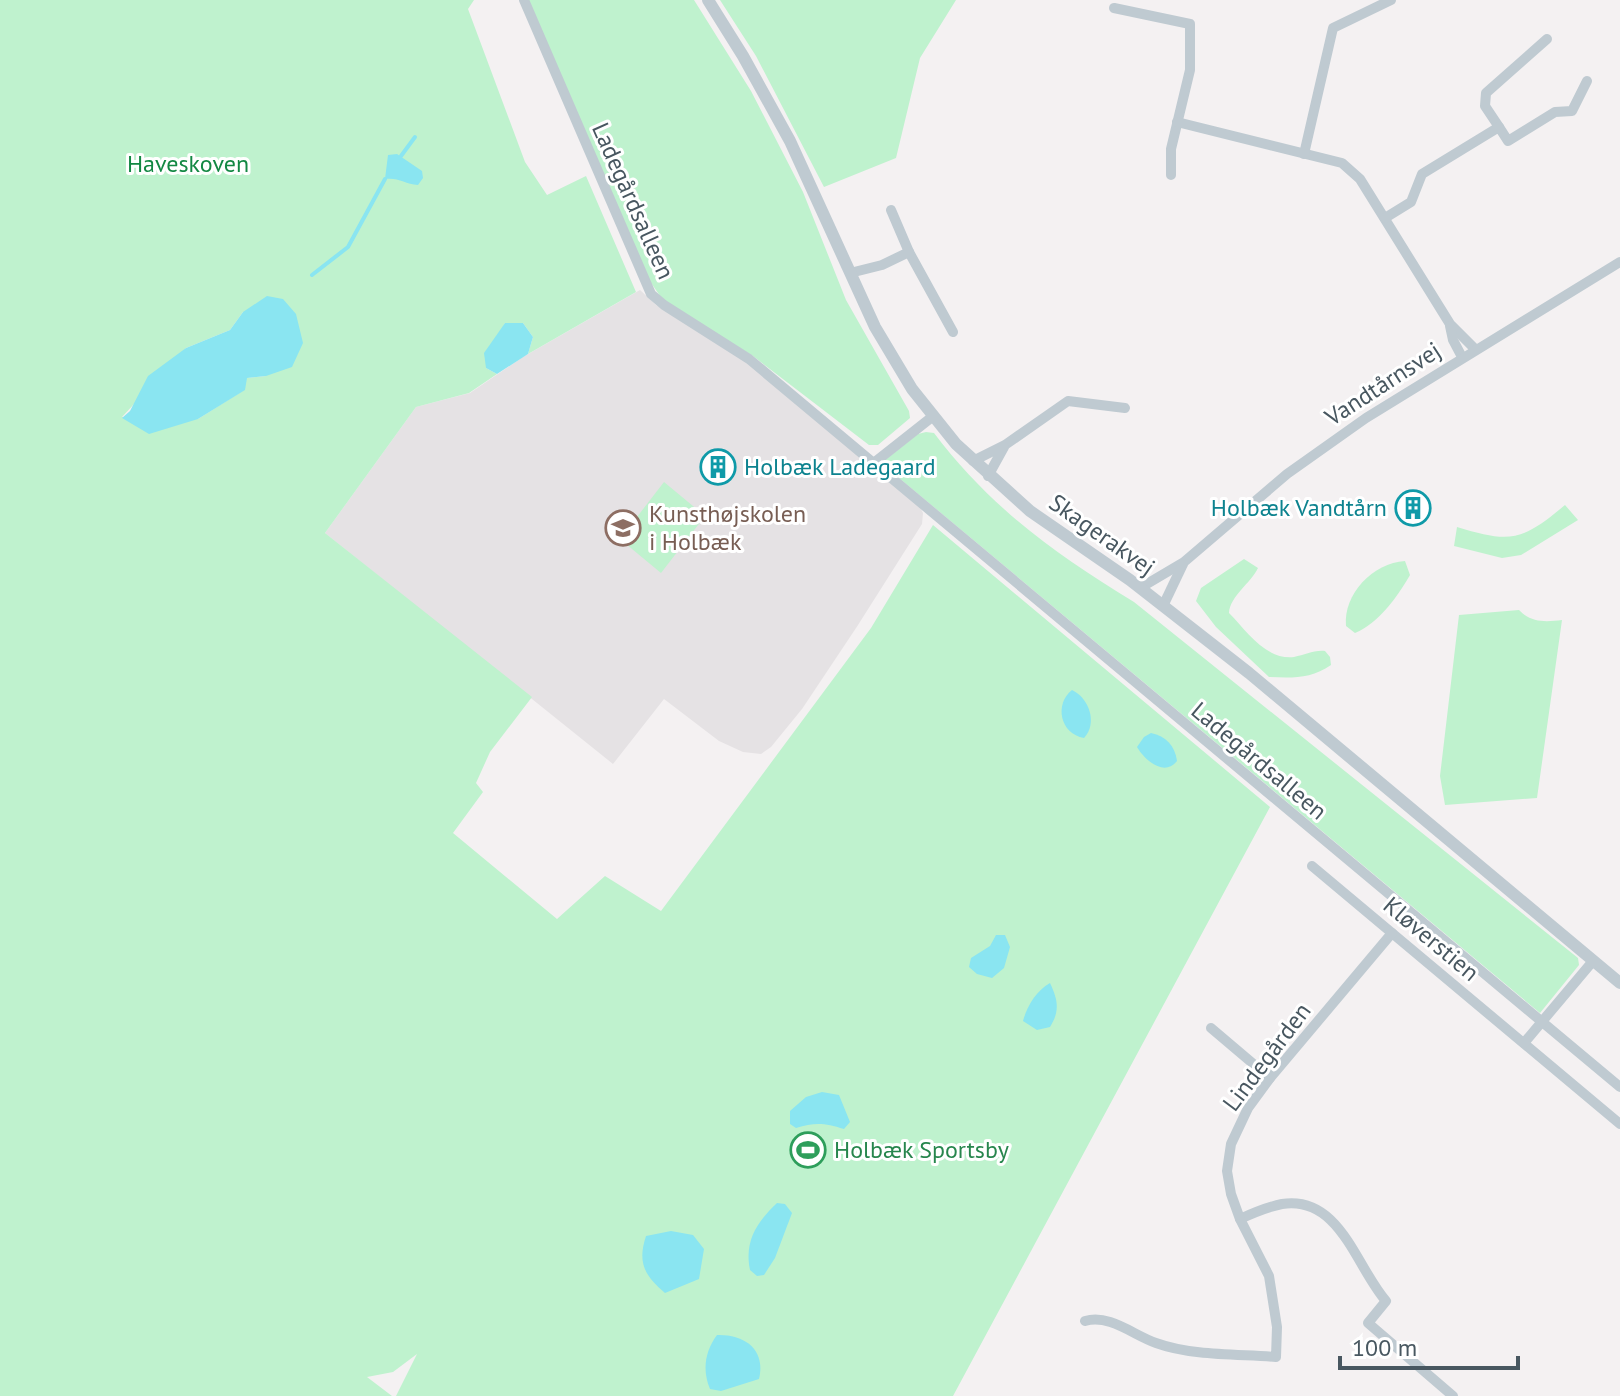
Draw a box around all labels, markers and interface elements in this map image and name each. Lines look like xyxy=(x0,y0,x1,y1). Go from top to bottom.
street label: Ladegårdsalleen xyxy=(585,118,682,284)
park label: Haveskoven xyxy=(127,148,249,179)
street label: Vandtårnsvej xyxy=(1318,335,1446,433)
building icon: Holbæk Ladegaard xyxy=(699,448,737,486)
place label: Holbæk Ladegaard xyxy=(744,451,936,482)
street label: Skagerakvej xyxy=(1043,487,1161,582)
building icon: Holbæk Vandtårn xyxy=(1394,489,1432,527)
place label: Holbæk Vandtårn xyxy=(1211,492,1387,523)
place label: Kunsthøjskolen i Holbæk xyxy=(649,498,806,557)
school or university icon: Kunsthøjskolen i Holbæk xyxy=(604,509,642,547)
street label: Ladegårdsalleen xyxy=(1185,695,1334,826)
street label: Kløverstien xyxy=(1377,890,1486,988)
street label: Lindegården xyxy=(1216,996,1317,1117)
sports icon: Holbæk Sportsby xyxy=(789,1131,827,1169)
place label: Holbæk Sportsby xyxy=(834,1134,1009,1165)
scale bar xyxy=(1340,1320,1518,1370)
text: 100 m xyxy=(1352,1332,1417,1363)

